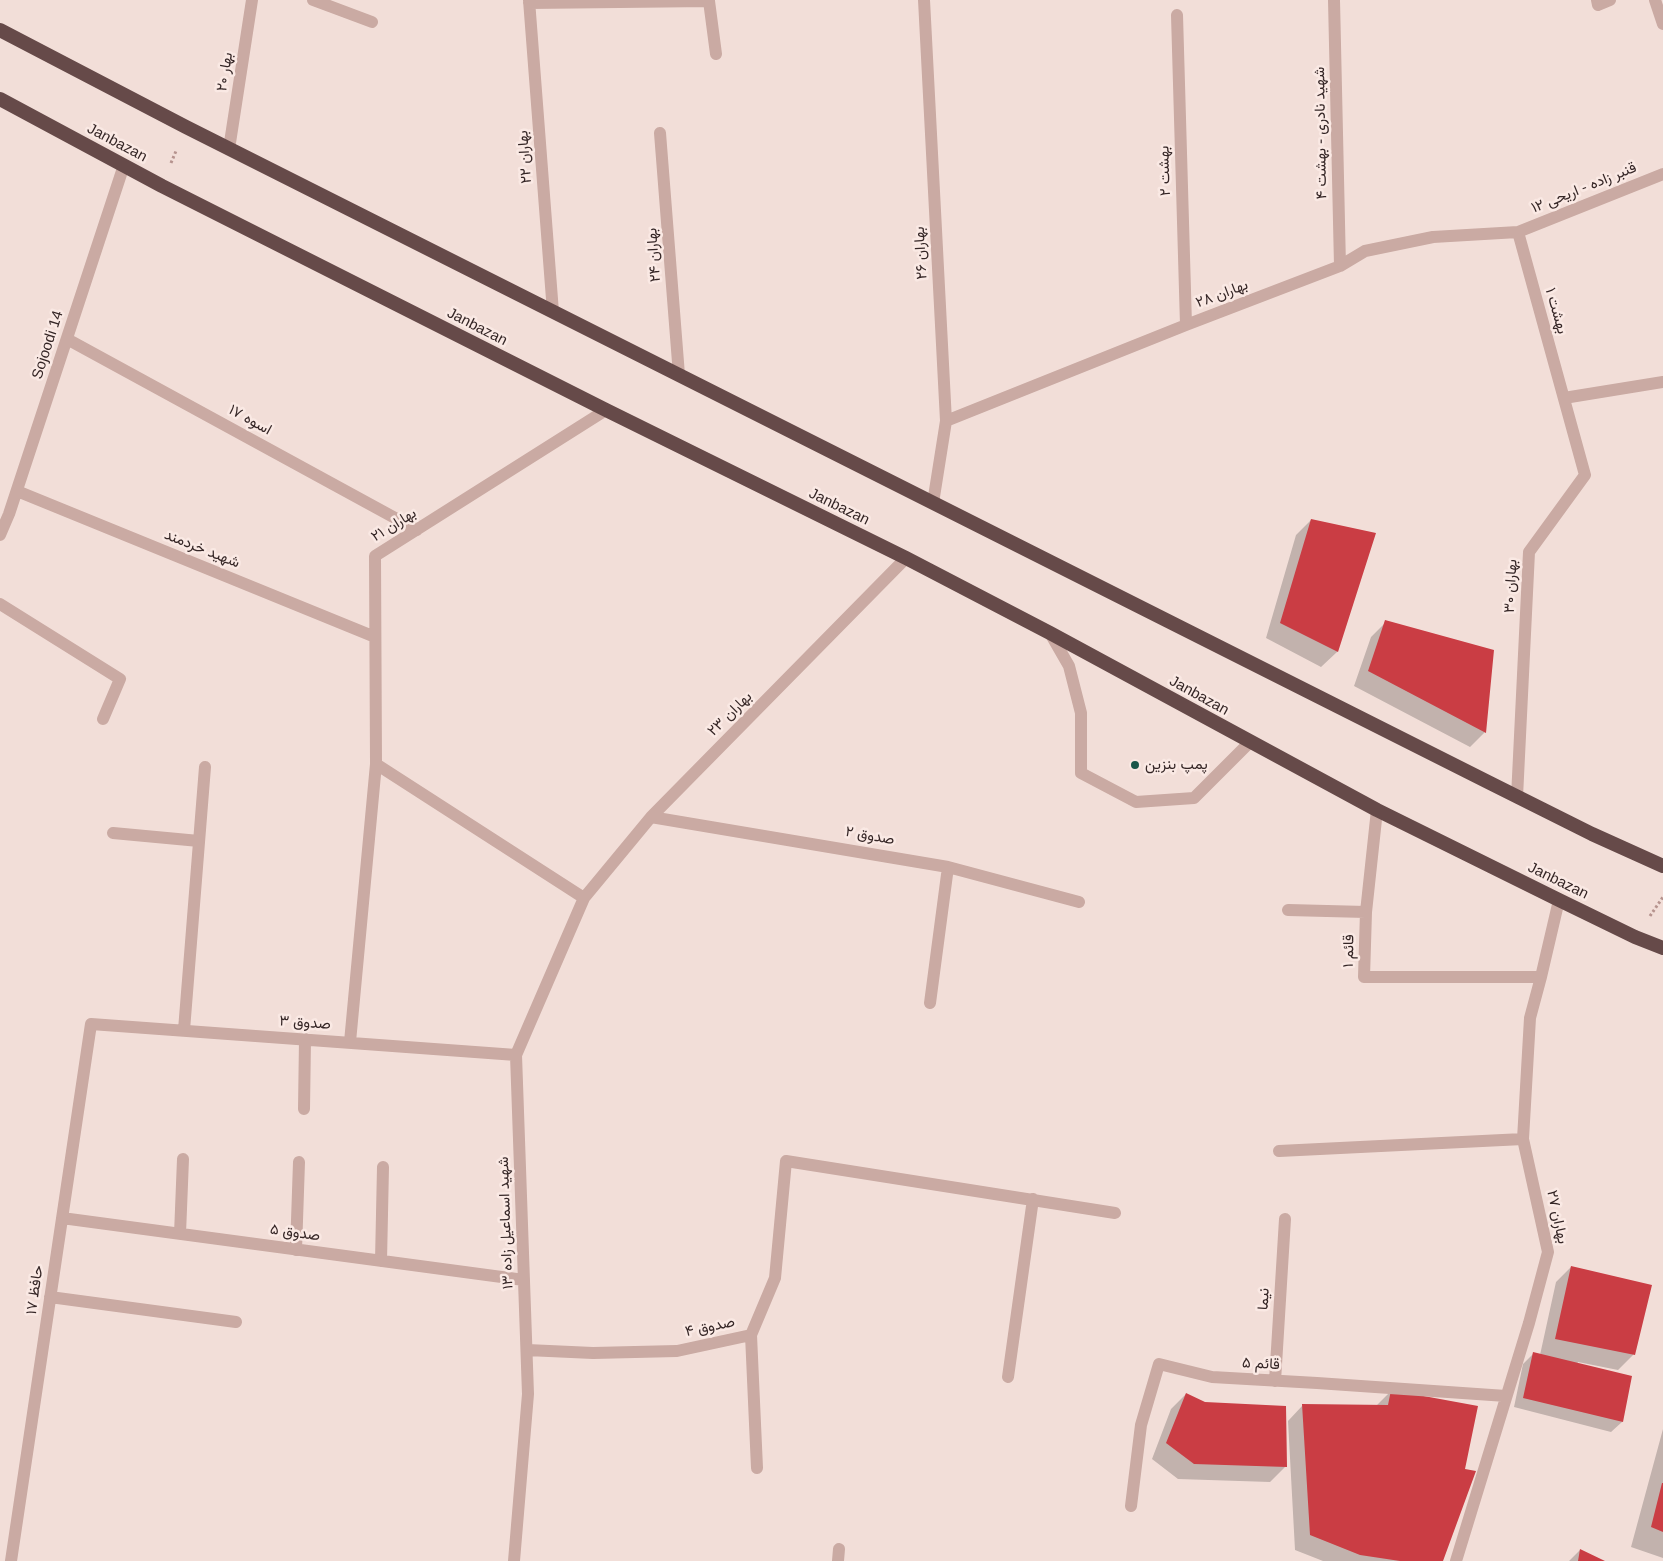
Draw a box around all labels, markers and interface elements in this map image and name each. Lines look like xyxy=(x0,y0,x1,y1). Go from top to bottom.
street label: بهار ۲۰ xyxy=(213,51,237,93)
street label: شهید نادری - بهشت ۴ xyxy=(1311,67,1331,199)
street label: Janbazan xyxy=(84,120,150,166)
street label: بهاران ۲۲ xyxy=(514,130,536,184)
street label: بهشت ۲ xyxy=(1155,145,1175,197)
street label: قنبر زاده - اریحی ۱۲ xyxy=(1529,159,1639,217)
street label: بهاران ۲۶ xyxy=(911,226,931,280)
street label: بهاران ۲۴ xyxy=(643,227,665,283)
street label: بهاران ۲۸ xyxy=(1193,276,1251,312)
street label: بهشت ۱ xyxy=(1541,286,1571,336)
street label: Janbazan xyxy=(444,304,510,350)
street label: Sojoodi 14 xyxy=(28,309,68,381)
street label: اسوه ۱۷ xyxy=(225,401,275,439)
street label: Janbazan xyxy=(806,485,872,529)
street label: بهاران ۲۱ xyxy=(368,504,420,546)
street label: شهید خردمند xyxy=(162,526,242,572)
street label: بهاران ۳۰ xyxy=(1501,559,1521,613)
street label: Janbazan xyxy=(1166,672,1232,720)
street label: بهاران ۲۳ xyxy=(704,688,756,740)
place label: پمپ بنزین xyxy=(1145,756,1208,774)
marker: پمپ بنزین xyxy=(1129,759,1141,771)
street label: صدوق ۲ xyxy=(844,823,896,849)
street label: Janbazan xyxy=(1525,859,1591,903)
street label: قائم ۱ xyxy=(1340,934,1358,968)
street label: صدوق ۳ xyxy=(279,1012,331,1034)
street label: شهید اسماعیل زاده ۱۳ xyxy=(495,1156,517,1290)
street label: بهاران ۲۷ xyxy=(1543,1189,1571,1245)
street label: صدوق ۵ xyxy=(269,1221,321,1245)
street label: حافظ ۱۷ xyxy=(23,1264,47,1316)
street label: نیما xyxy=(1254,1287,1274,1311)
street label: صدوق ۴ xyxy=(684,1313,736,1341)
street label: قائم ۵ xyxy=(1242,1354,1280,1374)

